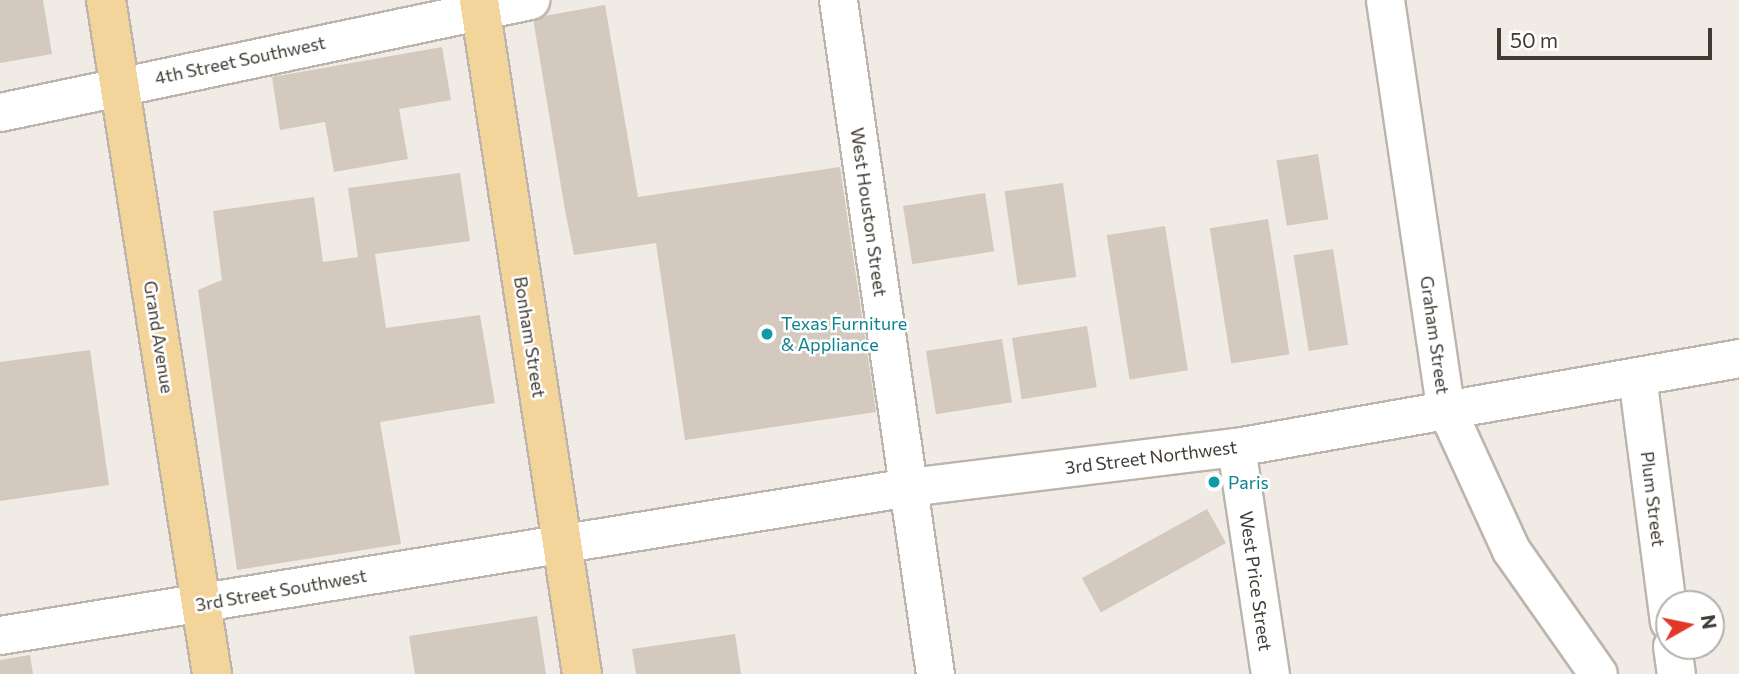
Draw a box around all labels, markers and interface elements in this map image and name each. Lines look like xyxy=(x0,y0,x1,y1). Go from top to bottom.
scale bar xyxy=(1501,14,1716,58)
text: 50 m xyxy=(1510,27,1558,52)
street label: 4th Street Southwest xyxy=(153,31,327,89)
street label: West Houston Street xyxy=(846,126,892,298)
street label: Graham Street xyxy=(1416,274,1454,396)
street label: Bonham Street xyxy=(510,275,550,399)
street label: Grand Avenue xyxy=(139,279,179,395)
place label: Texas Furniture & Appliance xyxy=(781,313,907,356)
marker: Texas Furniture & Appliance xyxy=(759,326,775,342)
street label: 3rd Street Northwest xyxy=(1064,436,1238,478)
street label: Plum Street xyxy=(1636,450,1670,548)
place label: Paris xyxy=(1228,471,1269,493)
marker: Paris xyxy=(1206,474,1222,490)
street label: West Price Street xyxy=(1235,509,1277,653)
street label: 3rd Street Southwest xyxy=(194,564,368,616)
north arrow xyxy=(1655,590,1725,660)
text: N xyxy=(1697,613,1722,631)

